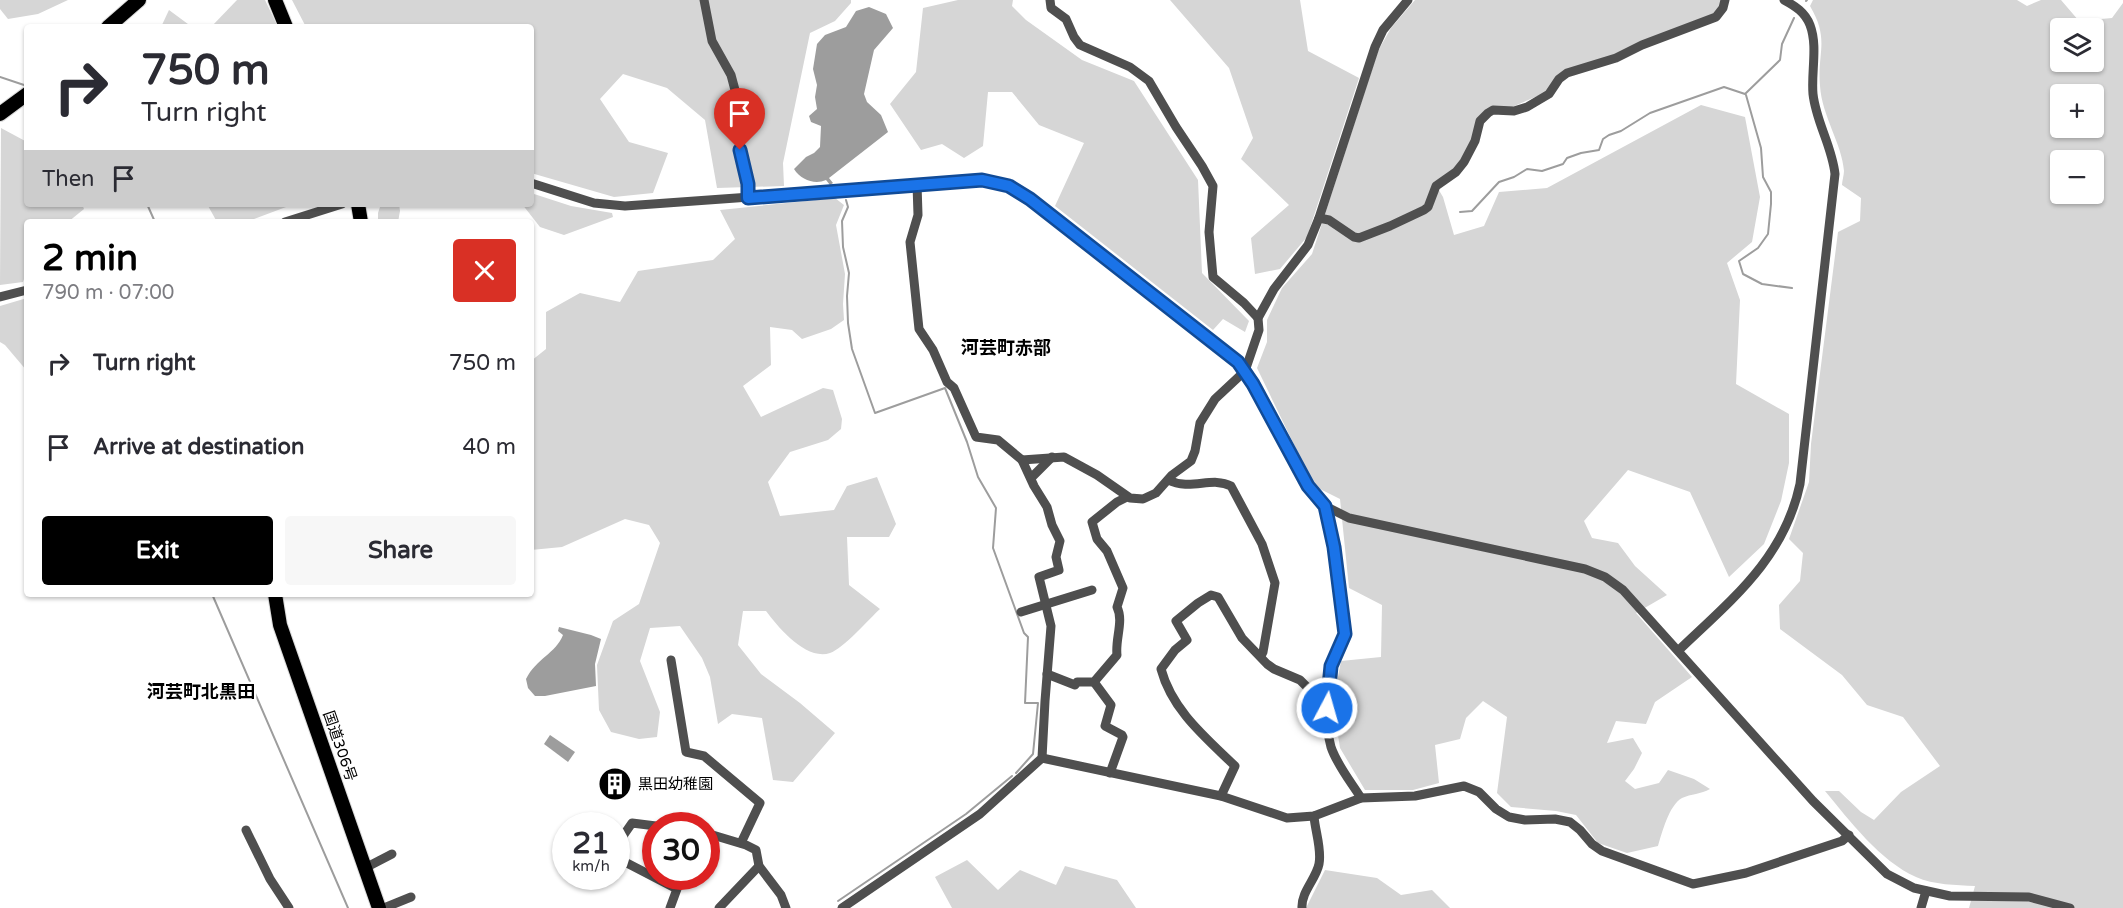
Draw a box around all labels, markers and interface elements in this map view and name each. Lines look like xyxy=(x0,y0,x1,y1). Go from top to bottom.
map controls xyxy=(2050,18,2104,204)
button: layers xyxy=(2050,18,2104,72)
text: 750 m xyxy=(141,45,270,96)
icon: right xyxy=(42,48,120,126)
button: + xyxy=(2050,84,2104,138)
pin xyxy=(714,88,765,150)
text: Turn right xyxy=(141,96,267,129)
icon: arrive xyxy=(723,97,756,130)
button: − xyxy=(2050,150,2104,204)
icon: arrive xyxy=(107,162,140,195)
text: Then xyxy=(42,166,95,192)
text: 2 min xyxy=(42,237,138,280)
button: close xyxy=(453,239,516,302)
text: 790 m · 07:00 xyxy=(42,281,174,305)
district label: 河芸町赤部 xyxy=(961,337,1051,359)
icon: right xyxy=(42,347,75,380)
text: Turn right xyxy=(93,350,195,376)
text: 750 m xyxy=(449,350,516,376)
icon: arrive xyxy=(42,431,75,464)
text: Arrive at destination xyxy=(93,434,304,460)
text: 40 m xyxy=(462,434,516,460)
button: Exit xyxy=(42,516,273,585)
button: Share xyxy=(285,516,516,585)
position arrow xyxy=(1295,676,1359,740)
district label: 河芸町北黒田 xyxy=(147,681,255,703)
street label: 国道306号 xyxy=(320,708,360,784)
building icon: 黒田幼稚園 xyxy=(597,766,633,802)
place label: 黒田幼稚園 xyxy=(638,775,713,793)
speed limit sign: 30 xyxy=(642,812,720,890)
text: 21 xyxy=(572,825,610,862)
text: km/h xyxy=(572,857,610,875)

